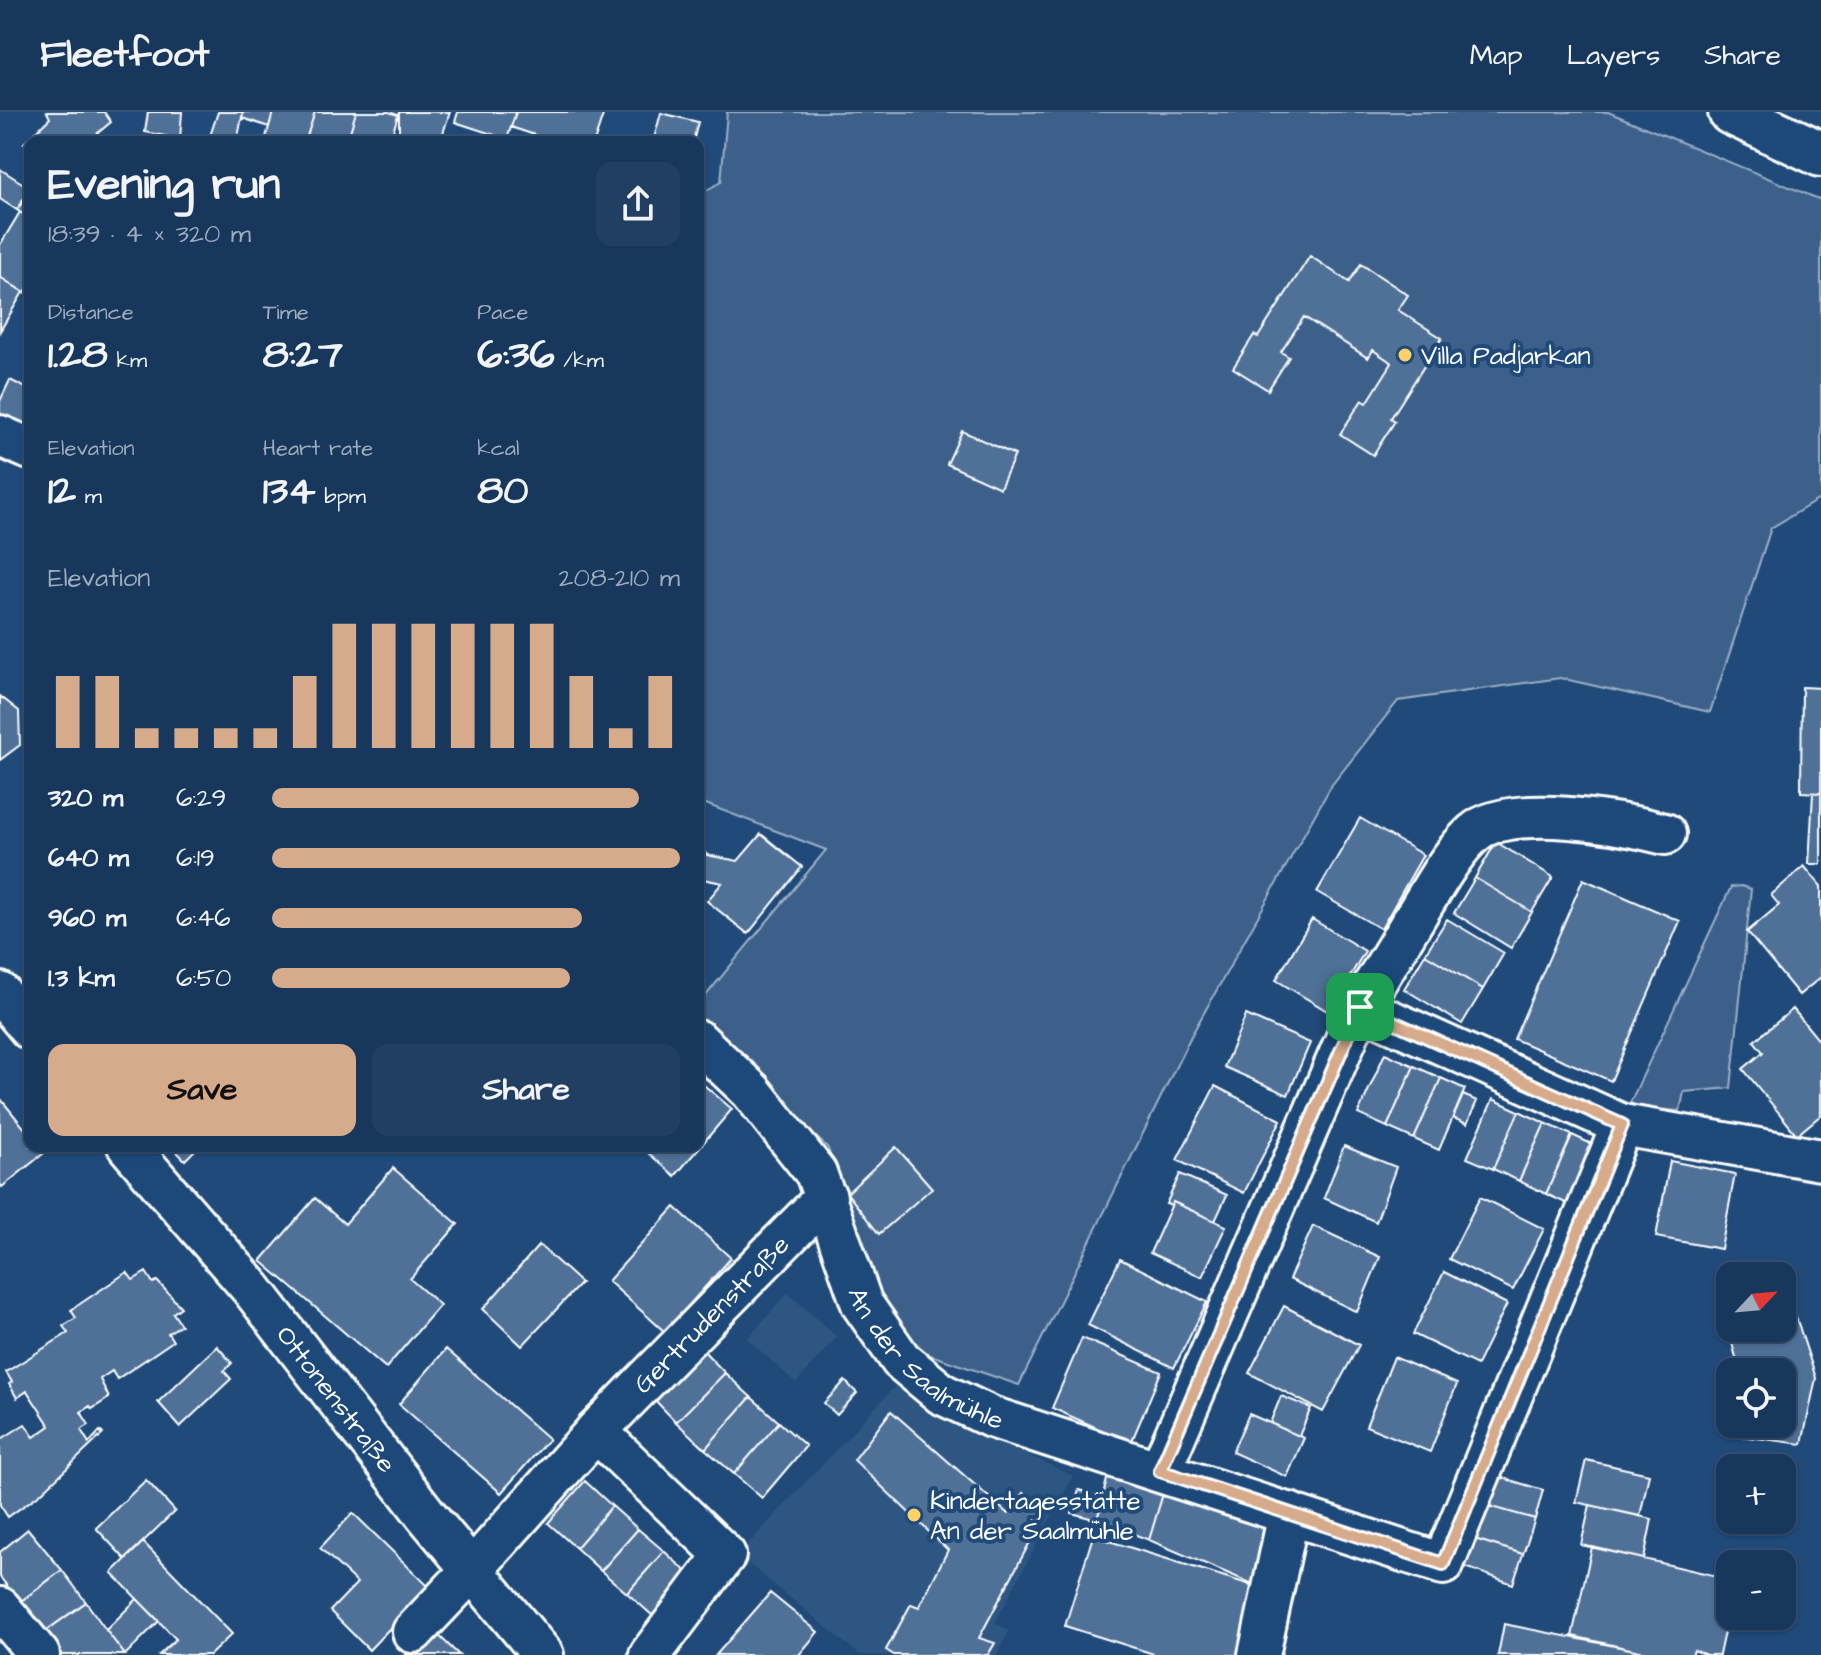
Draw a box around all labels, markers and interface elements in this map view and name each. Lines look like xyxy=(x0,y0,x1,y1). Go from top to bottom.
text: Fleetfoot xyxy=(40,29,209,81)
text: Map xyxy=(1470,36,1523,75)
text: Layers xyxy=(1567,36,1660,75)
text: Share xyxy=(1704,36,1781,75)
text: Evening run xyxy=(48,155,280,216)
button: share xyxy=(596,162,680,246)
text: 18:39 · 4 × 320 m xyxy=(48,216,251,252)
text: Distance xyxy=(48,297,134,328)
text: Time xyxy=(263,297,309,328)
text: Pace xyxy=(477,297,528,328)
text: 1.28 xyxy=(48,328,108,383)
text: 8:27 xyxy=(263,328,343,383)
text: 6:36 xyxy=(477,328,555,383)
place label: Villa Padjarkan xyxy=(1421,338,1591,374)
text: km xyxy=(108,345,147,376)
text: /km xyxy=(555,345,604,376)
marker: Villa Padjarkan xyxy=(1396,346,1414,364)
text: Elevation xyxy=(48,433,135,464)
text: Heart rate xyxy=(263,433,373,464)
text: kcal xyxy=(477,433,519,464)
text: 12 xyxy=(48,464,76,519)
text: 134 xyxy=(263,464,315,519)
text: 80 xyxy=(477,464,529,519)
text: m xyxy=(76,481,102,512)
text: bpm xyxy=(315,481,366,512)
text: Elevation xyxy=(48,560,150,596)
text: 208–210 m xyxy=(559,560,680,596)
text: 320 m xyxy=(48,780,123,816)
text: 6:29 xyxy=(176,780,226,816)
text: 640 m xyxy=(48,840,129,876)
text: 6:19 xyxy=(176,840,215,876)
text: 960 m xyxy=(48,900,126,936)
text: 6:46 xyxy=(176,900,231,936)
text: 1.3 km xyxy=(48,960,115,996)
text: 6:50 xyxy=(176,960,231,996)
pin xyxy=(1326,973,1394,1041)
icon: arrive xyxy=(1338,985,1382,1029)
button: Save xyxy=(48,1044,356,1136)
button: Share xyxy=(372,1044,680,1136)
street label: Gertrudenstraße xyxy=(626,1228,798,1402)
north arrow xyxy=(1716,1262,1796,1342)
map controls xyxy=(1716,1262,1796,1630)
street label: An der Saalmühle xyxy=(839,1283,1008,1439)
street label: Ottonenstraße xyxy=(268,1318,404,1481)
button: locate xyxy=(1716,1358,1796,1438)
button: + xyxy=(1716,1454,1796,1534)
place label: Kindertagesstätte An der Saalmühle xyxy=(930,1483,1141,1549)
marker: Kindertagesstätte An der Saalmühle xyxy=(905,1506,923,1524)
button: − xyxy=(1716,1550,1796,1630)

